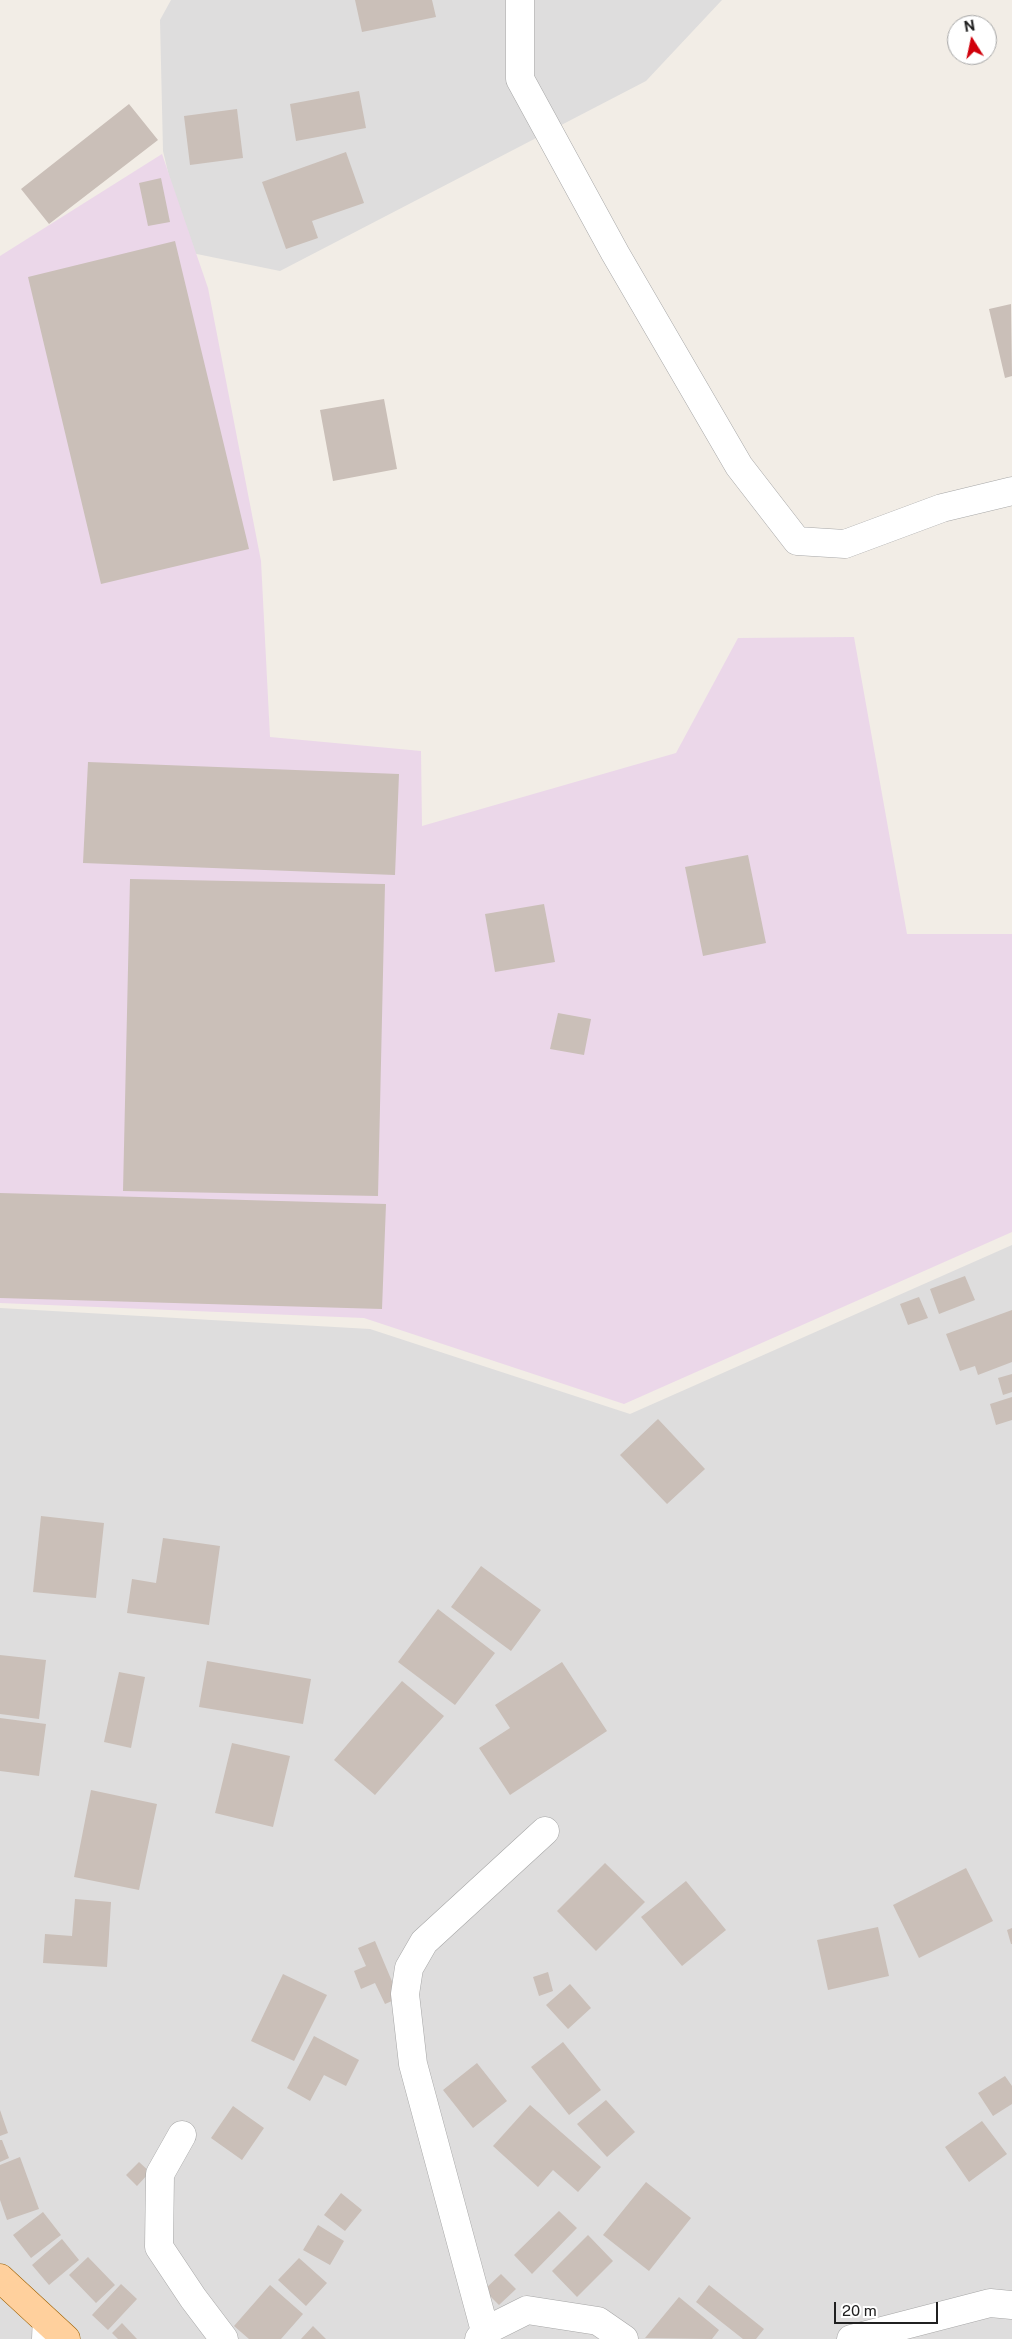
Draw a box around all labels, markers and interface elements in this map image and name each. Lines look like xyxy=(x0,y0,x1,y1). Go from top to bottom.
north arrow xyxy=(947,15,997,65)
text: N xyxy=(963,17,976,35)
scale bar xyxy=(837,2292,941,2324)
text: 20 m xyxy=(842,2302,877,2319)

